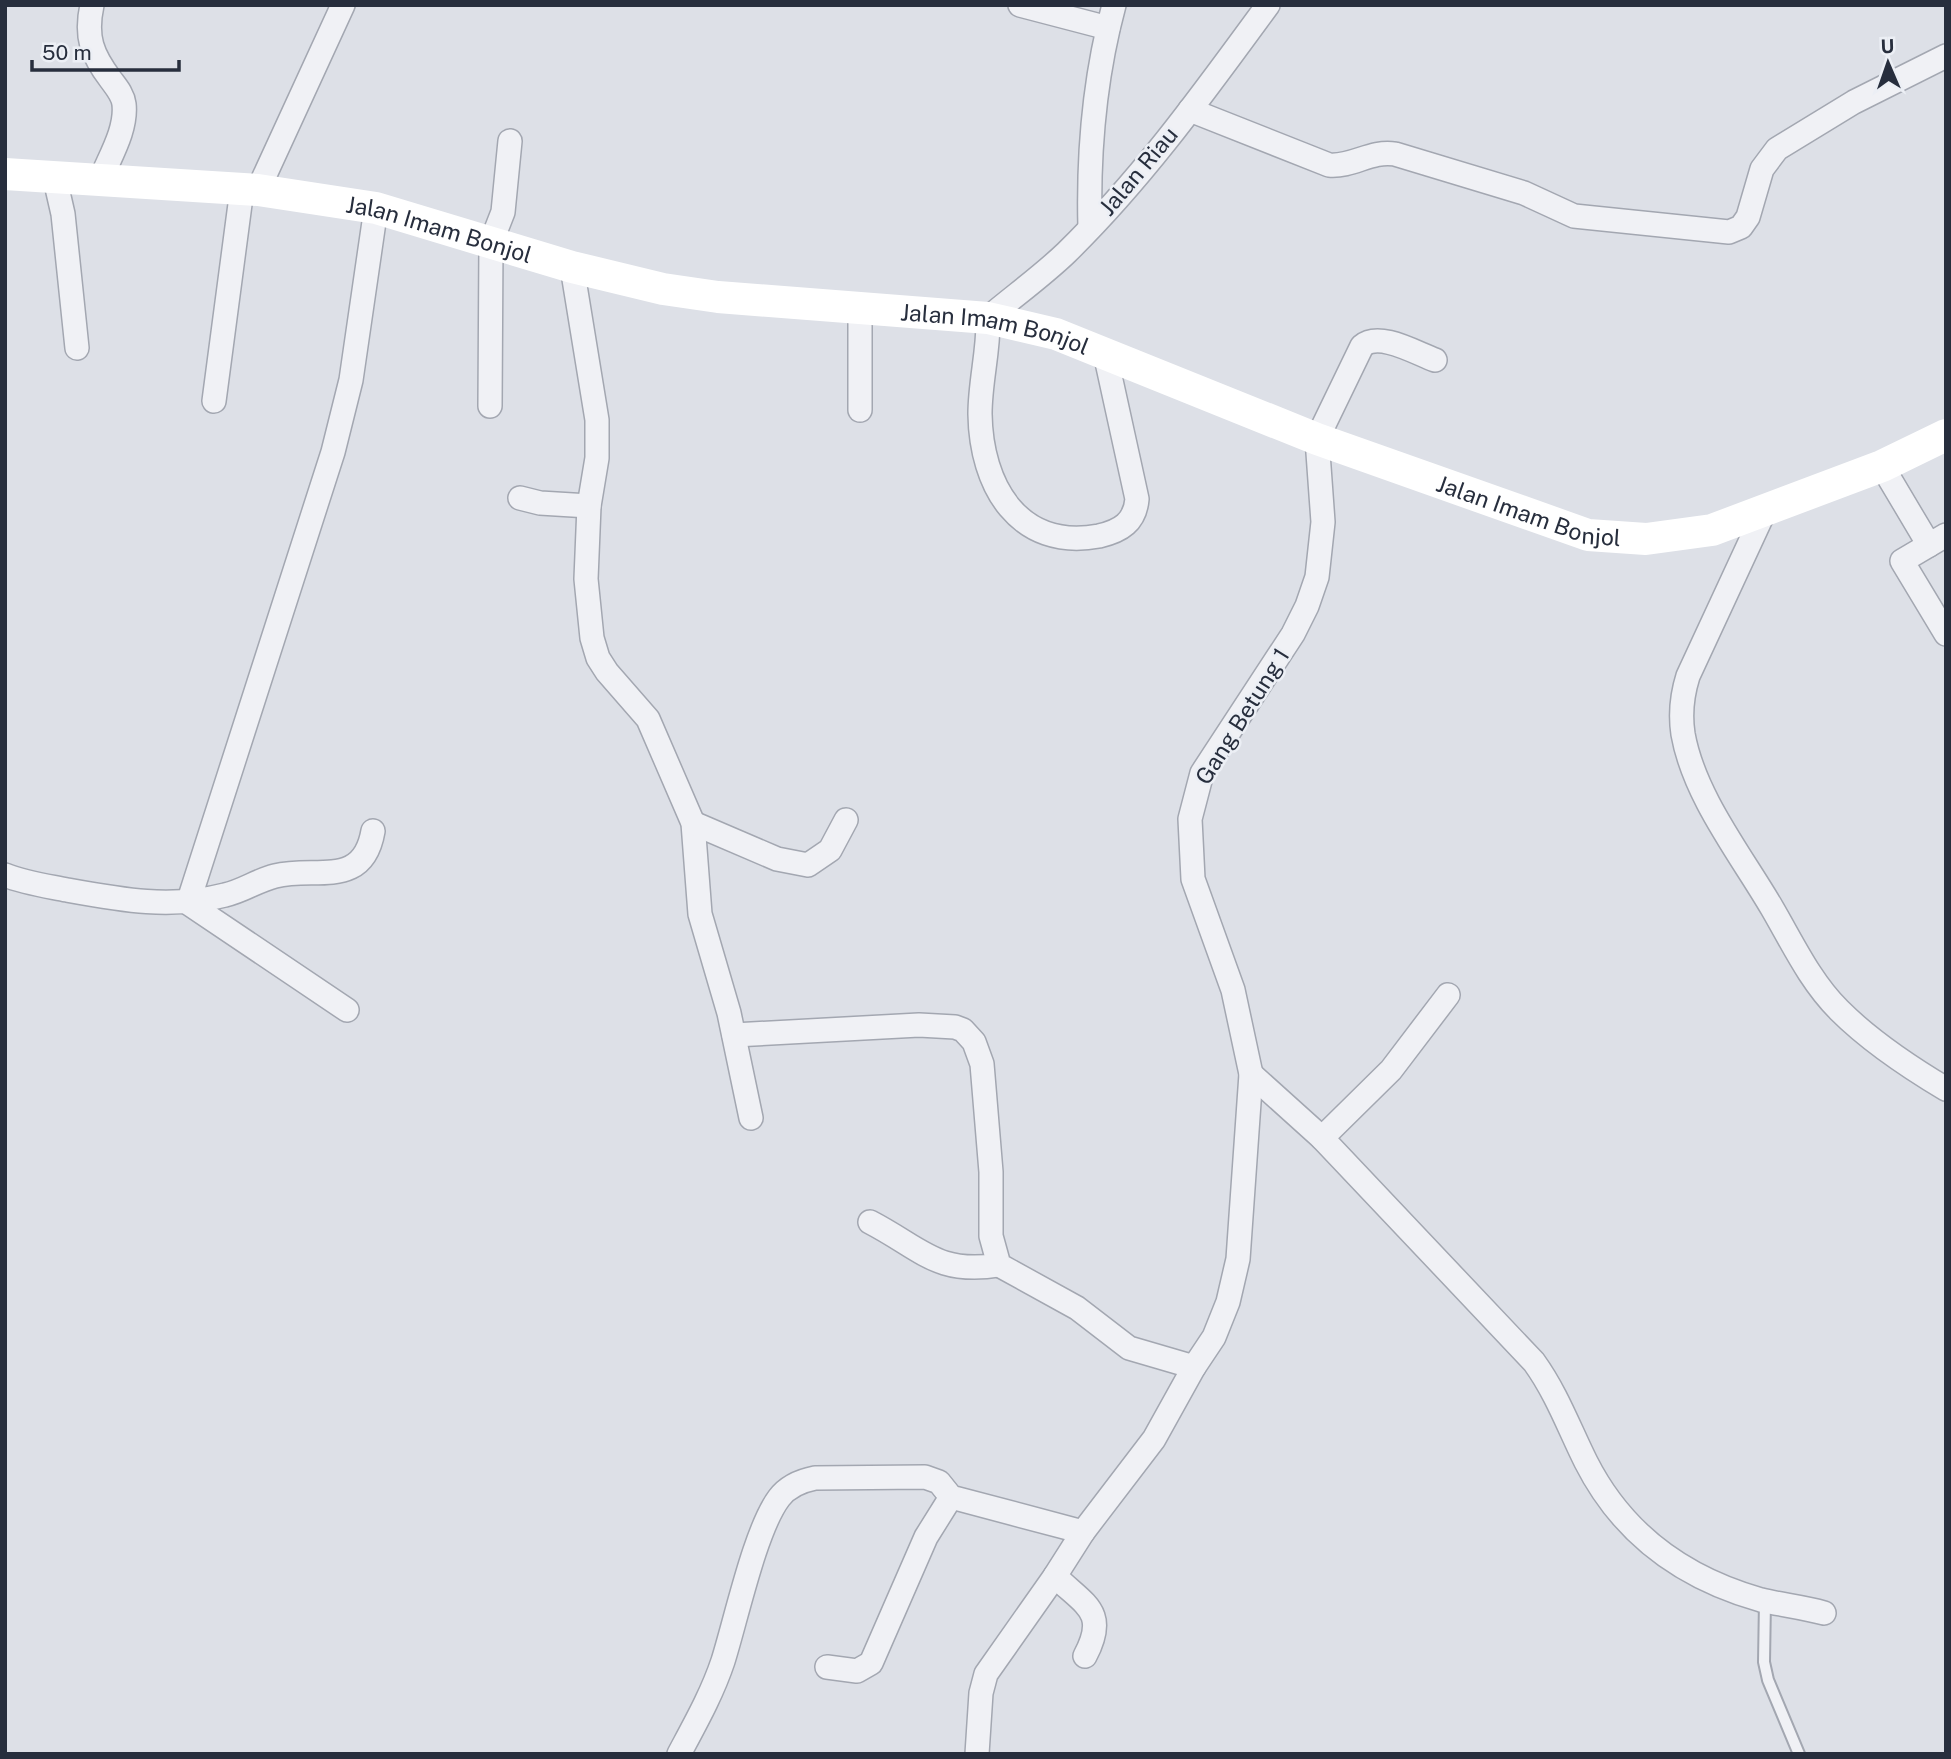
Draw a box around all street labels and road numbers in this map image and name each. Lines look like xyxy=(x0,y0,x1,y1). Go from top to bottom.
street label: Jalan Riau xyxy=(1093,121,1183,221)
street label: Jalan Imam Bonjol xyxy=(344,190,535,268)
street label: Jalan Imam Bonjol xyxy=(899,298,1093,360)
street label: Jalan Imam Bonjol xyxy=(1433,469,1622,551)
street label: Gang Betung 1 xyxy=(1189,643,1295,789)

